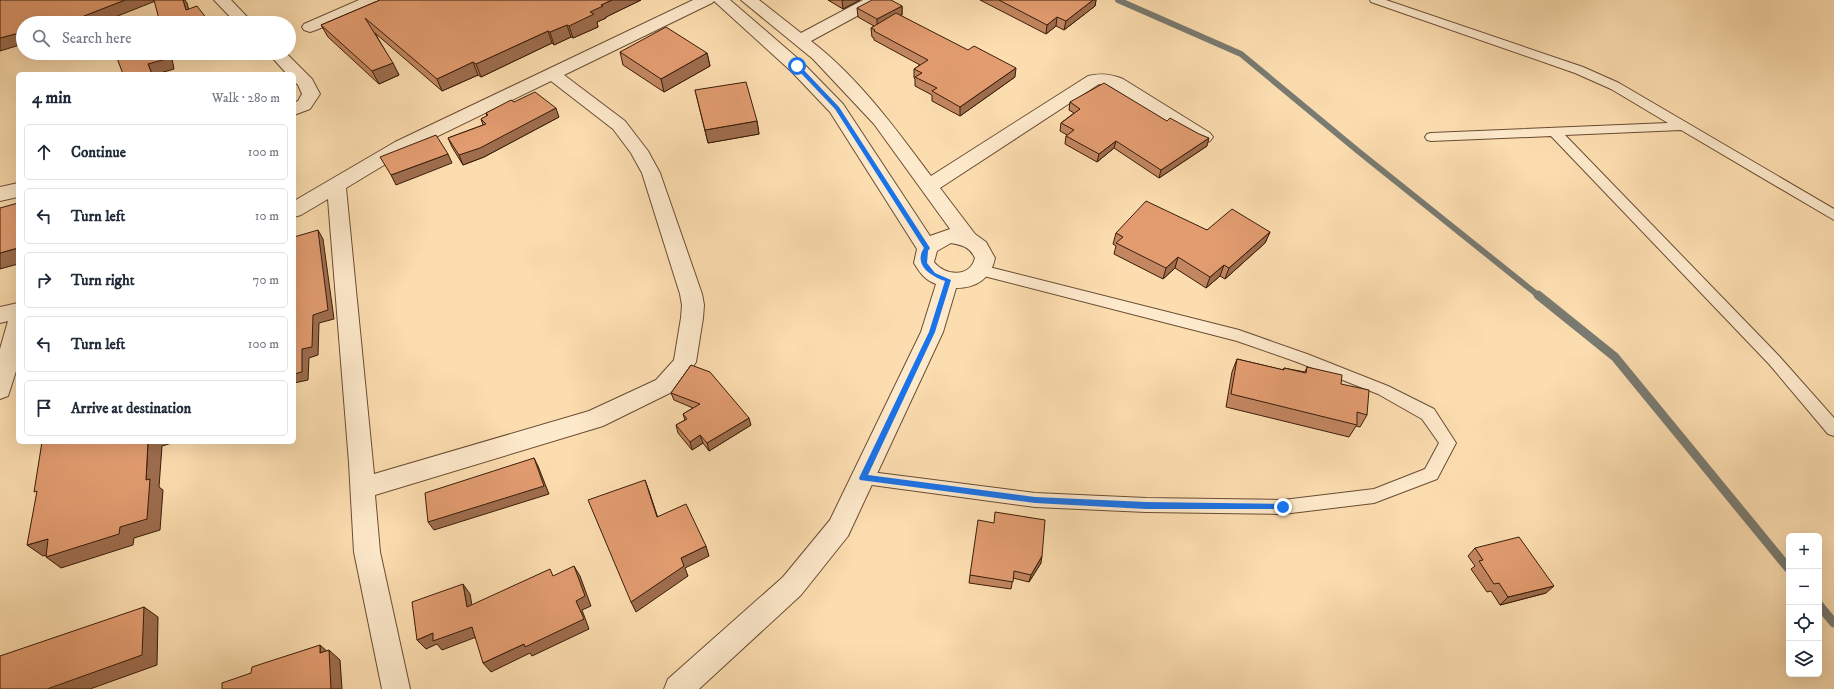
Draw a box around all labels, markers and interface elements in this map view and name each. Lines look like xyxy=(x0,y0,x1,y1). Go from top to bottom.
search box xyxy=(16,16,296,60)
icon: search xyxy=(30,27,52,49)
text: Search here xyxy=(62,29,131,48)
route start xyxy=(788,57,806,75)
text: 4 min xyxy=(32,87,71,109)
text: Walk · 280 m xyxy=(212,90,280,106)
icon: ahead xyxy=(33,141,55,163)
text: Continue xyxy=(71,143,126,162)
text: 100 m xyxy=(248,144,279,160)
icon: left xyxy=(33,205,55,227)
text: Turn left xyxy=(71,207,125,226)
text: 10 m xyxy=(255,208,279,224)
icon: right xyxy=(33,269,55,291)
text: Turn right xyxy=(71,271,134,290)
text: 70 m xyxy=(253,272,279,288)
icon: left xyxy=(33,333,55,355)
text: Turn left xyxy=(71,335,125,354)
text: 100 m xyxy=(248,336,279,352)
icon: arrive xyxy=(33,397,55,419)
text: Arrive at destination xyxy=(71,399,191,418)
route end xyxy=(1274,498,1292,516)
map controls xyxy=(1786,533,1822,677)
button: + xyxy=(1786,533,1822,569)
button: − xyxy=(1786,569,1822,605)
button: locate xyxy=(1786,605,1822,641)
button: layers xyxy=(1786,641,1822,677)

